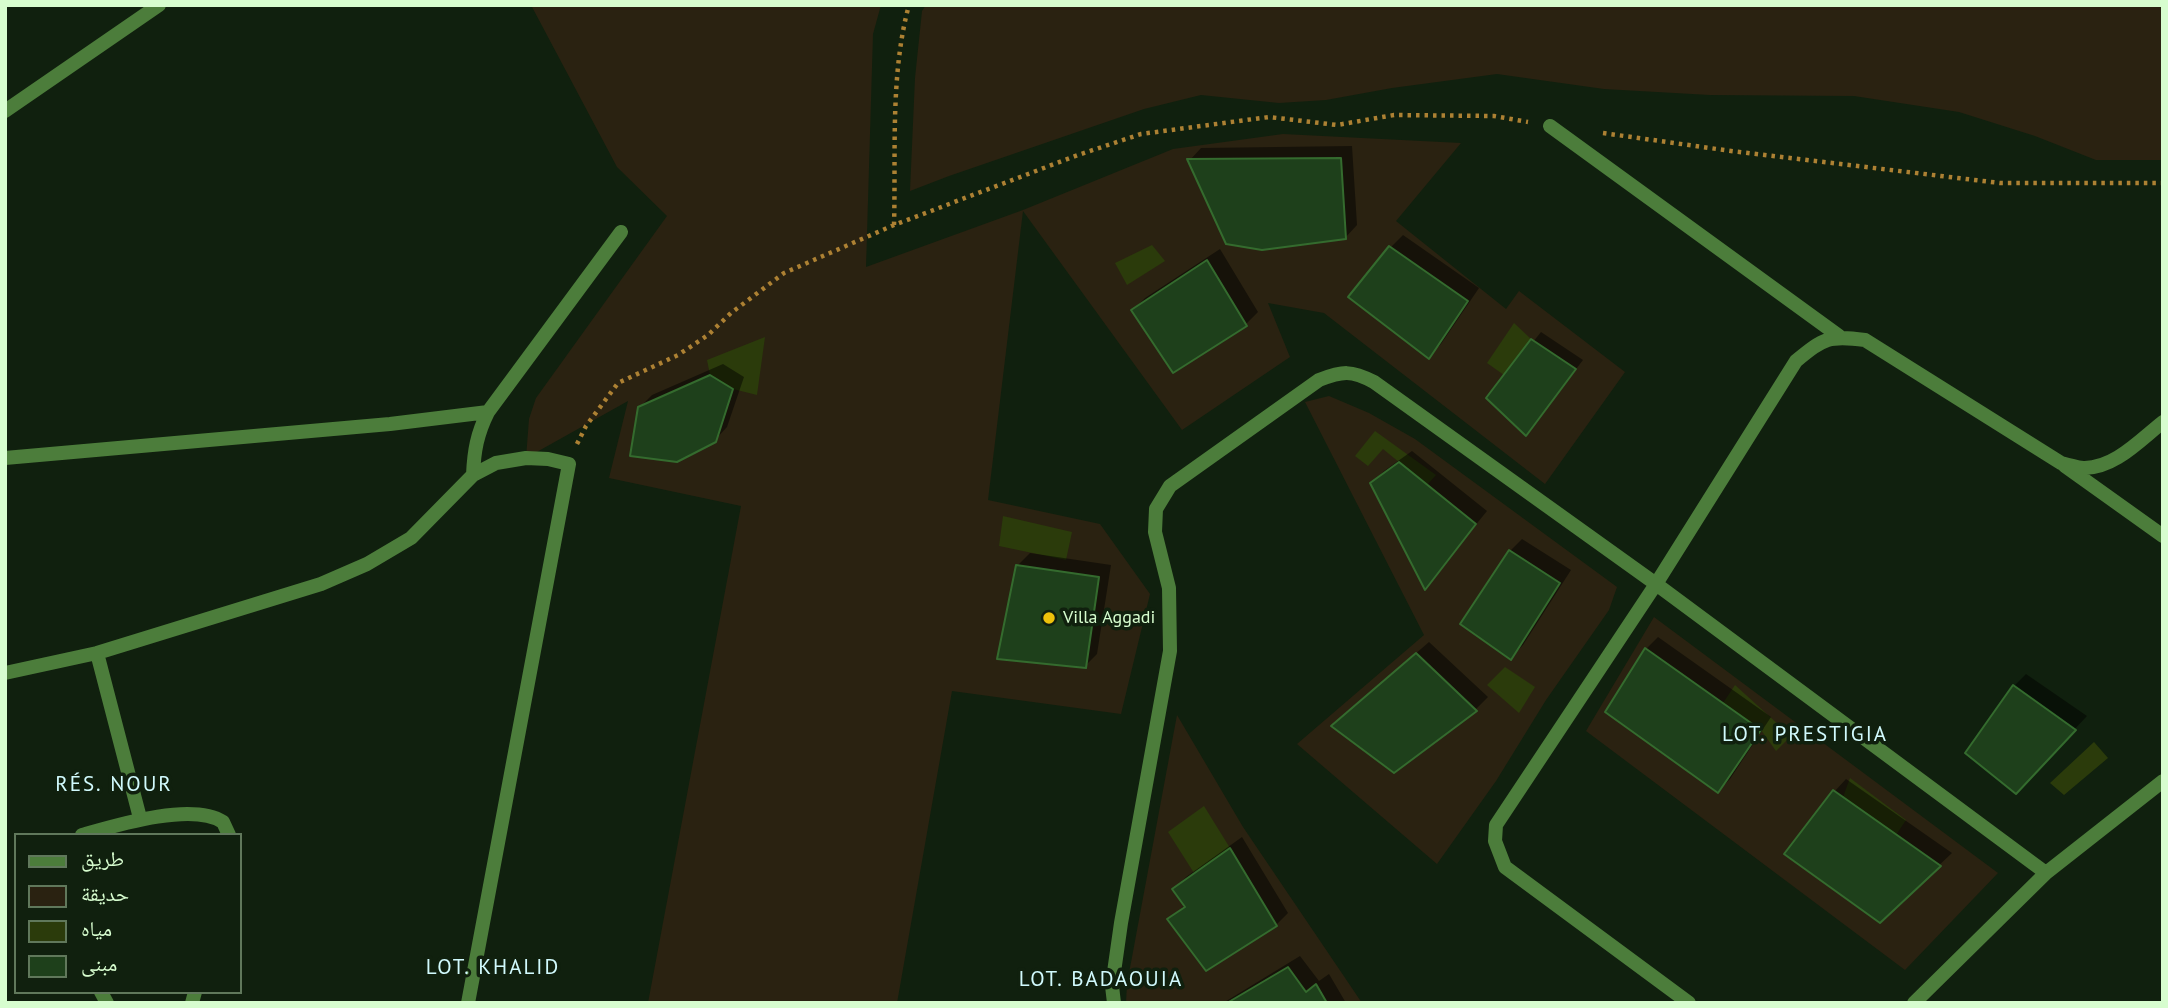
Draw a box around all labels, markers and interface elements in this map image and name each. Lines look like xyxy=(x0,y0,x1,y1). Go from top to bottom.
place label: Villa Aggadi xyxy=(1063,607,1155,629)
marker: Villa Aggadi xyxy=(1041,610,1057,626)
district label: LOT. PRESTIGIA xyxy=(1724,722,1886,748)
district label: RÉS. NOUR xyxy=(56,772,172,798)
legend xyxy=(14,833,242,994)
text: طريق xyxy=(81,845,124,872)
text: حديقة xyxy=(81,880,129,907)
text: مياه xyxy=(81,915,112,942)
text: مبنى xyxy=(81,950,117,977)
district label: LOT. KHALID xyxy=(427,955,559,981)
district label: LOT. BADAOUIA xyxy=(1020,967,1182,993)

